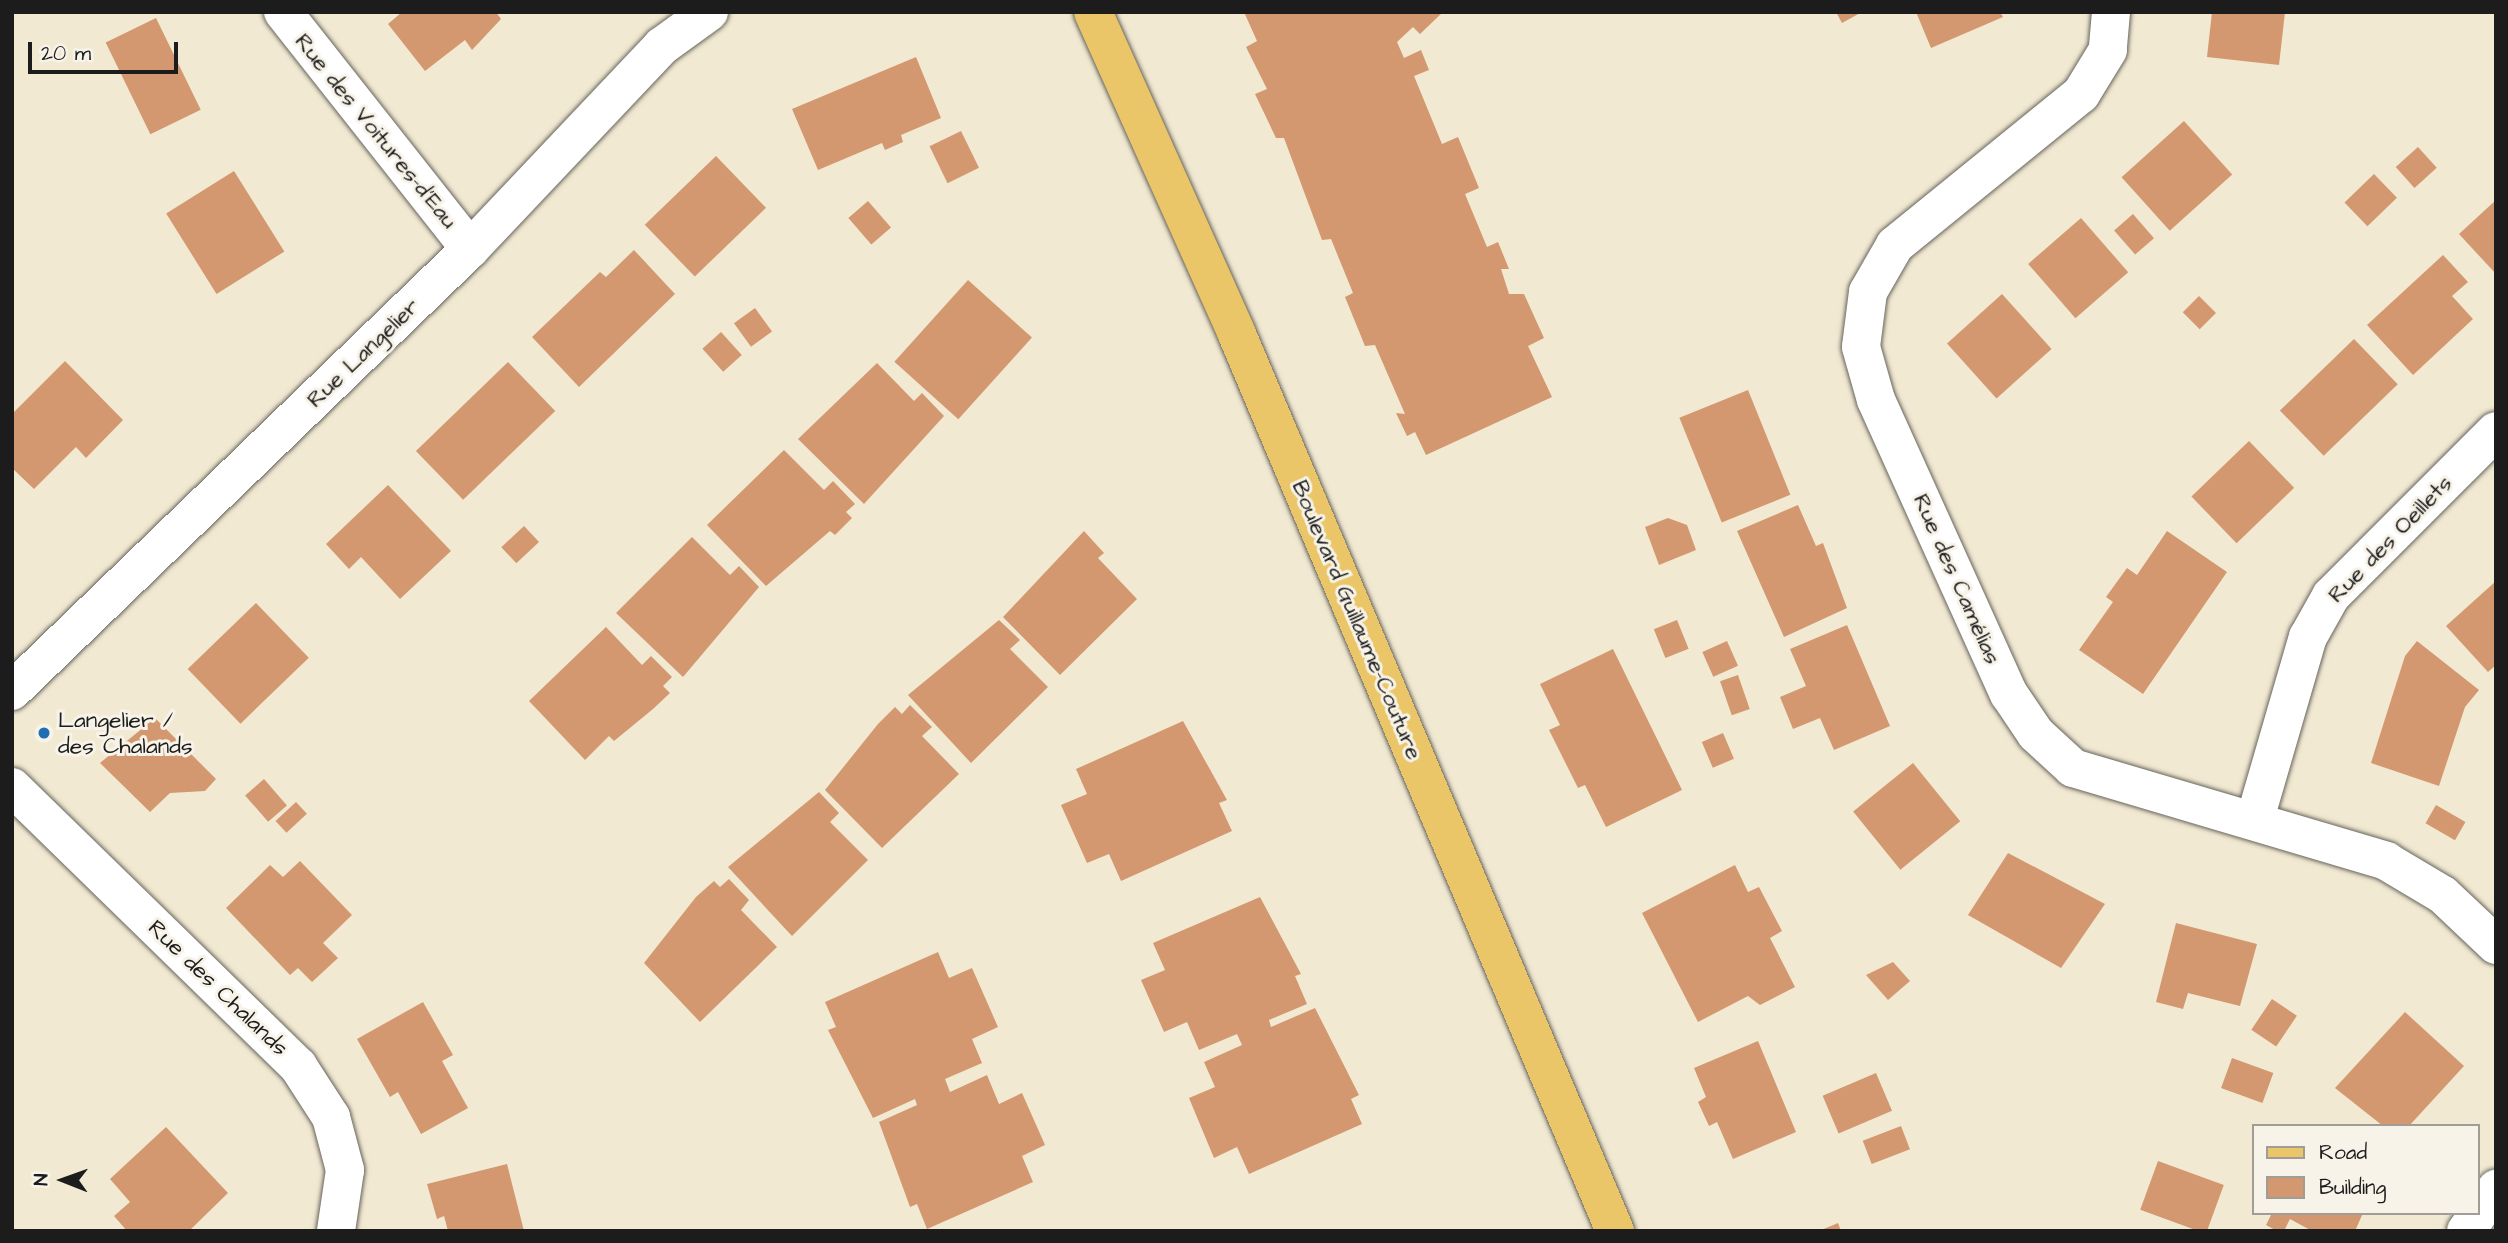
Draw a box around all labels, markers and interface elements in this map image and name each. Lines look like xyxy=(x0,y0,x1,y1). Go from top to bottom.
scale bar xyxy=(32,28,182,72)
street label: Rue des Voitures-d'Eau xyxy=(289,28,463,234)
text: 20 m xyxy=(41,39,91,68)
street label: Rue Langelier xyxy=(301,293,425,413)
street label: Rue des Oeillets xyxy=(2322,470,2458,608)
street label: Boulevard Guillaume-Couture xyxy=(1286,476,1428,764)
street label: Rue des Camélias xyxy=(1907,490,2007,668)
place label: Langelier / des Chalands xyxy=(58,706,193,760)
marker: Langelier / des Chalands xyxy=(36,725,52,741)
street label: Rue des Chalands xyxy=(142,914,294,1062)
legend xyxy=(2252,1124,2480,1215)
text: Road xyxy=(2319,1138,2367,1167)
north arrow xyxy=(28,1145,98,1215)
text: N xyxy=(28,1173,55,1186)
text: Building xyxy=(2319,1173,2386,1202)

